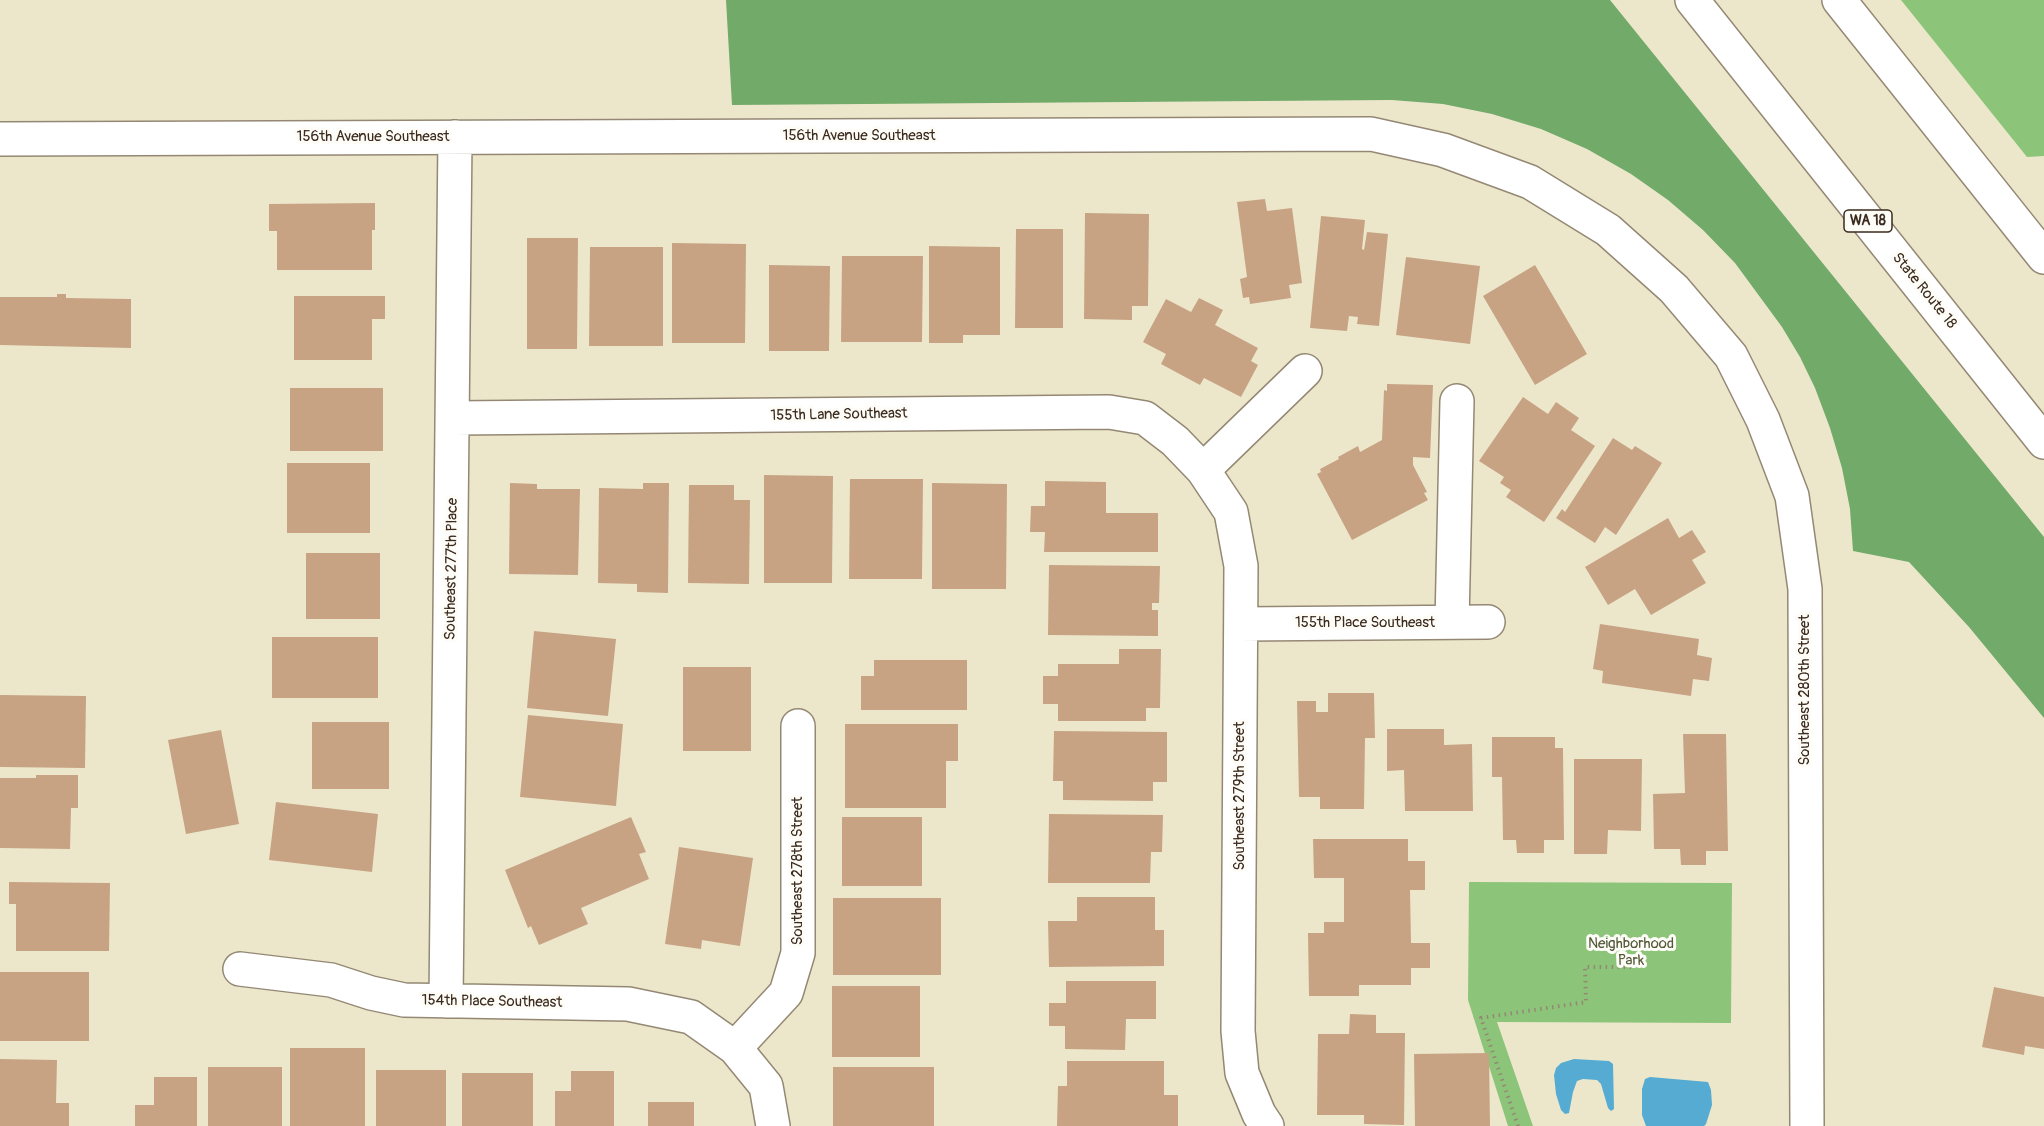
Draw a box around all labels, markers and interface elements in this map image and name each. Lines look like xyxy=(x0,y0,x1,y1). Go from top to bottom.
street label: 156th Avenue Southeast xyxy=(783,127,935,145)
street label: 156th Avenue Southeast xyxy=(297,128,449,146)
road number: WA 18 xyxy=(1844,210,1892,232)
street label: State Route 18 xyxy=(1888,249,1960,333)
street label: 155th Lane Southeast xyxy=(770,405,908,425)
street label: Southeast 277th Place xyxy=(442,498,462,640)
street label: 155th Place Southeast xyxy=(1295,614,1435,632)
street label: Southeast 280th Street xyxy=(1796,614,1814,766)
street label: Southeast 279th Street xyxy=(1231,722,1249,870)
street label: Southeast 278th Street xyxy=(789,797,807,945)
park label: Neighborhood Park xyxy=(1588,935,1674,970)
street label: 154th Place Southeast xyxy=(422,992,562,1012)

